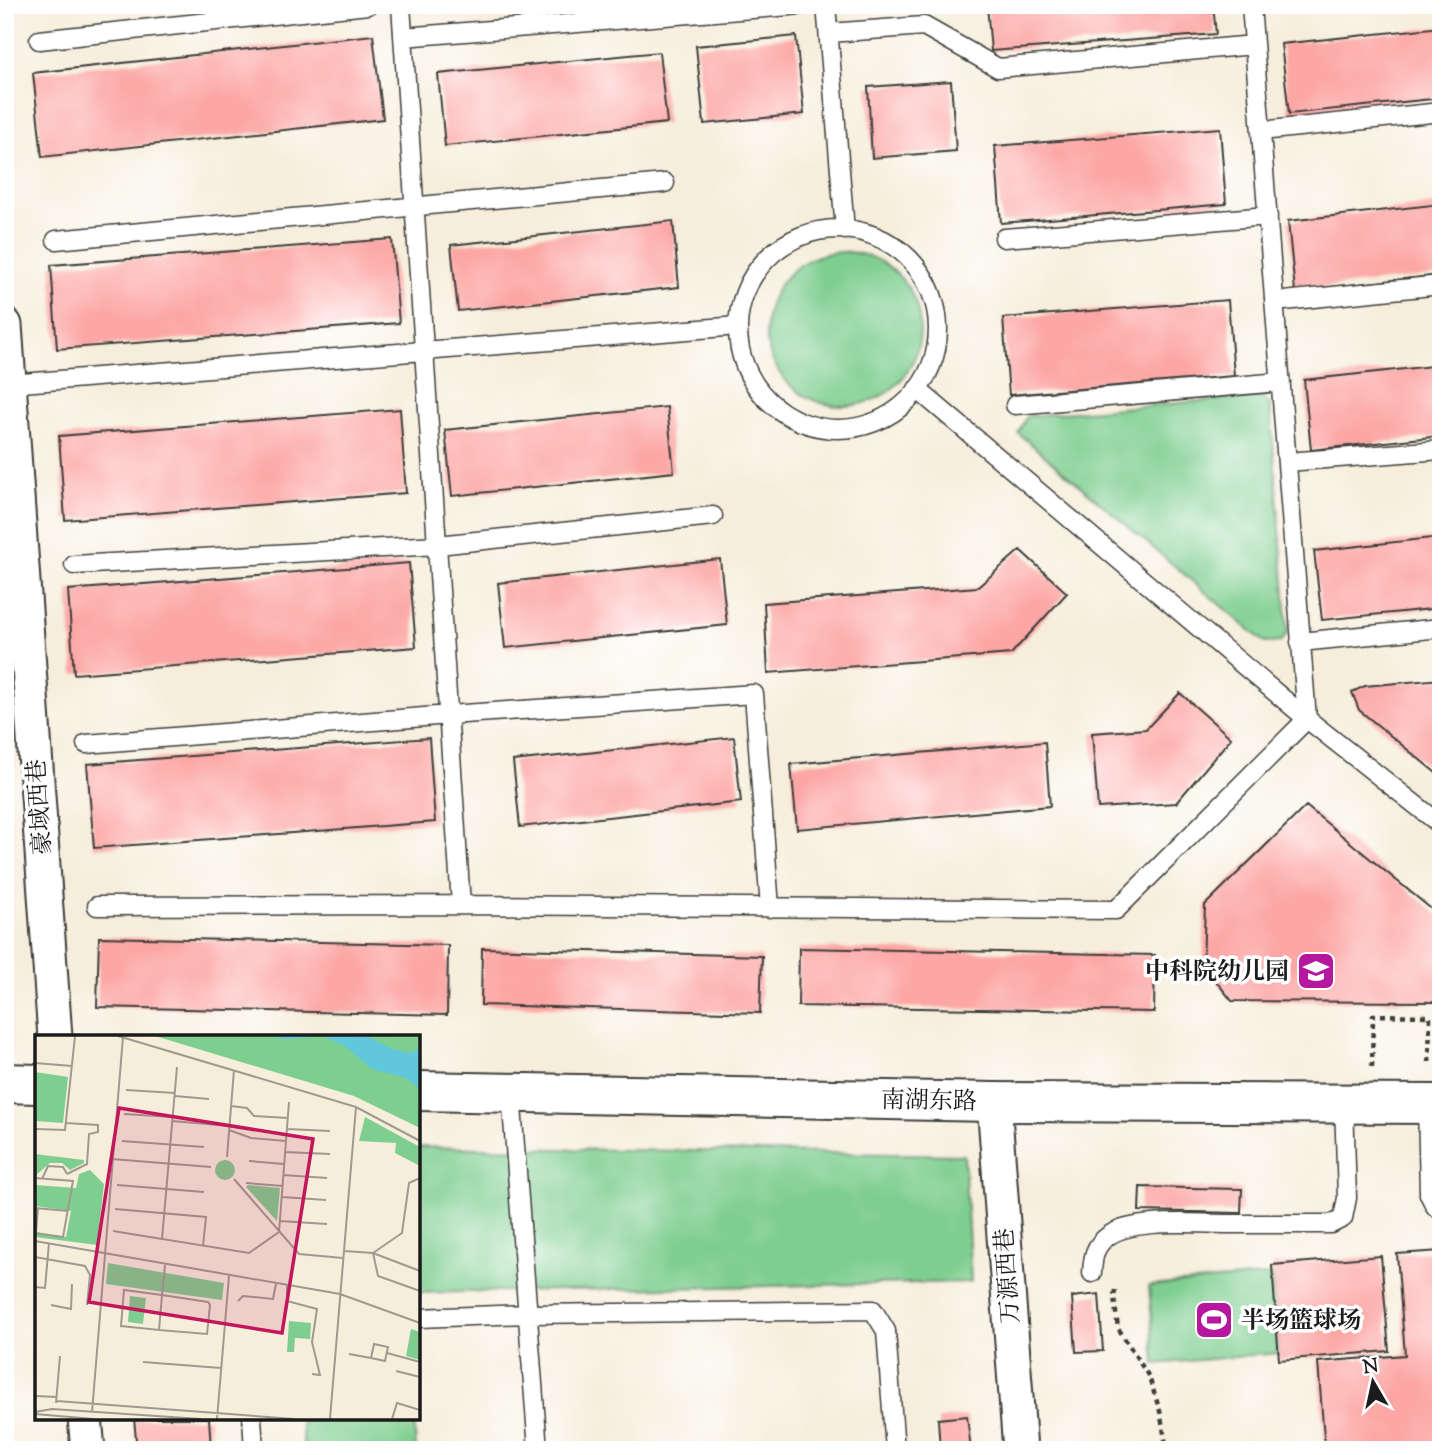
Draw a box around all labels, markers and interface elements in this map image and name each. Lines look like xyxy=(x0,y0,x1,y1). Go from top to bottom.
street label: 豪域西巷 xyxy=(21,758,61,856)
school or university icon: 中科院幼儿园 xyxy=(1295,950,1337,992)
place label: 中科院幼儿园 xyxy=(1145,956,1289,990)
inset map xyxy=(35,1035,420,1420)
street label: 南湖东路 xyxy=(881,1084,977,1120)
street label: 万源西巷 xyxy=(989,1227,1029,1325)
sports icon: 半场篮球场 xyxy=(1193,1299,1235,1341)
place label: 半场篮球场 xyxy=(1241,1305,1361,1339)
north arrow xyxy=(1338,1346,1408,1416)
text: N xyxy=(1361,1353,1380,1382)

